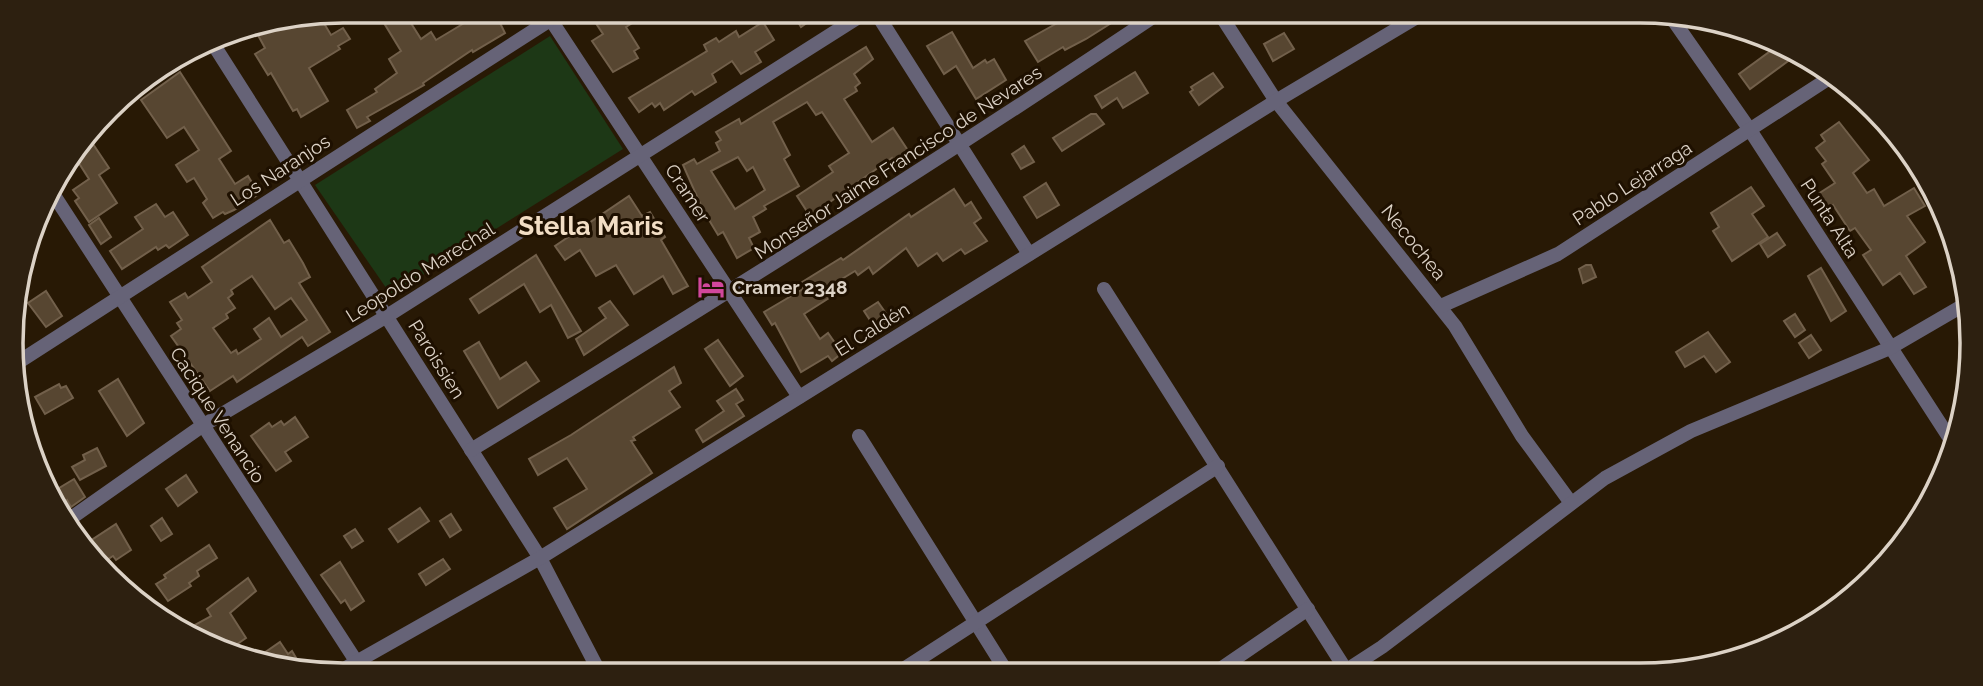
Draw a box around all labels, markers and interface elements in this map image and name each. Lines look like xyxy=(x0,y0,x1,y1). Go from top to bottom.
street label: Monseñor Jaime Francisco de Nevares xyxy=(750,61,1046,263)
street label: Los Naranjos xyxy=(226,130,334,210)
street label: Pablo Lejarraga xyxy=(1568,136,1696,230)
street label: Cramer xyxy=(661,160,715,227)
street label: Punta Alta xyxy=(1796,174,1864,262)
street label: Necochea xyxy=(1377,200,1451,284)
district label: Stella Maris xyxy=(518,211,664,241)
street label: Leopoldo Marechal xyxy=(342,217,499,327)
hotel icon: Cramer 2348 xyxy=(696,272,726,302)
place label: Cramer 2348 xyxy=(732,276,847,298)
street label: El Caldén xyxy=(831,298,913,360)
street label: Paroissien xyxy=(404,316,470,402)
street label: Cacique Venancio xyxy=(166,343,270,487)

